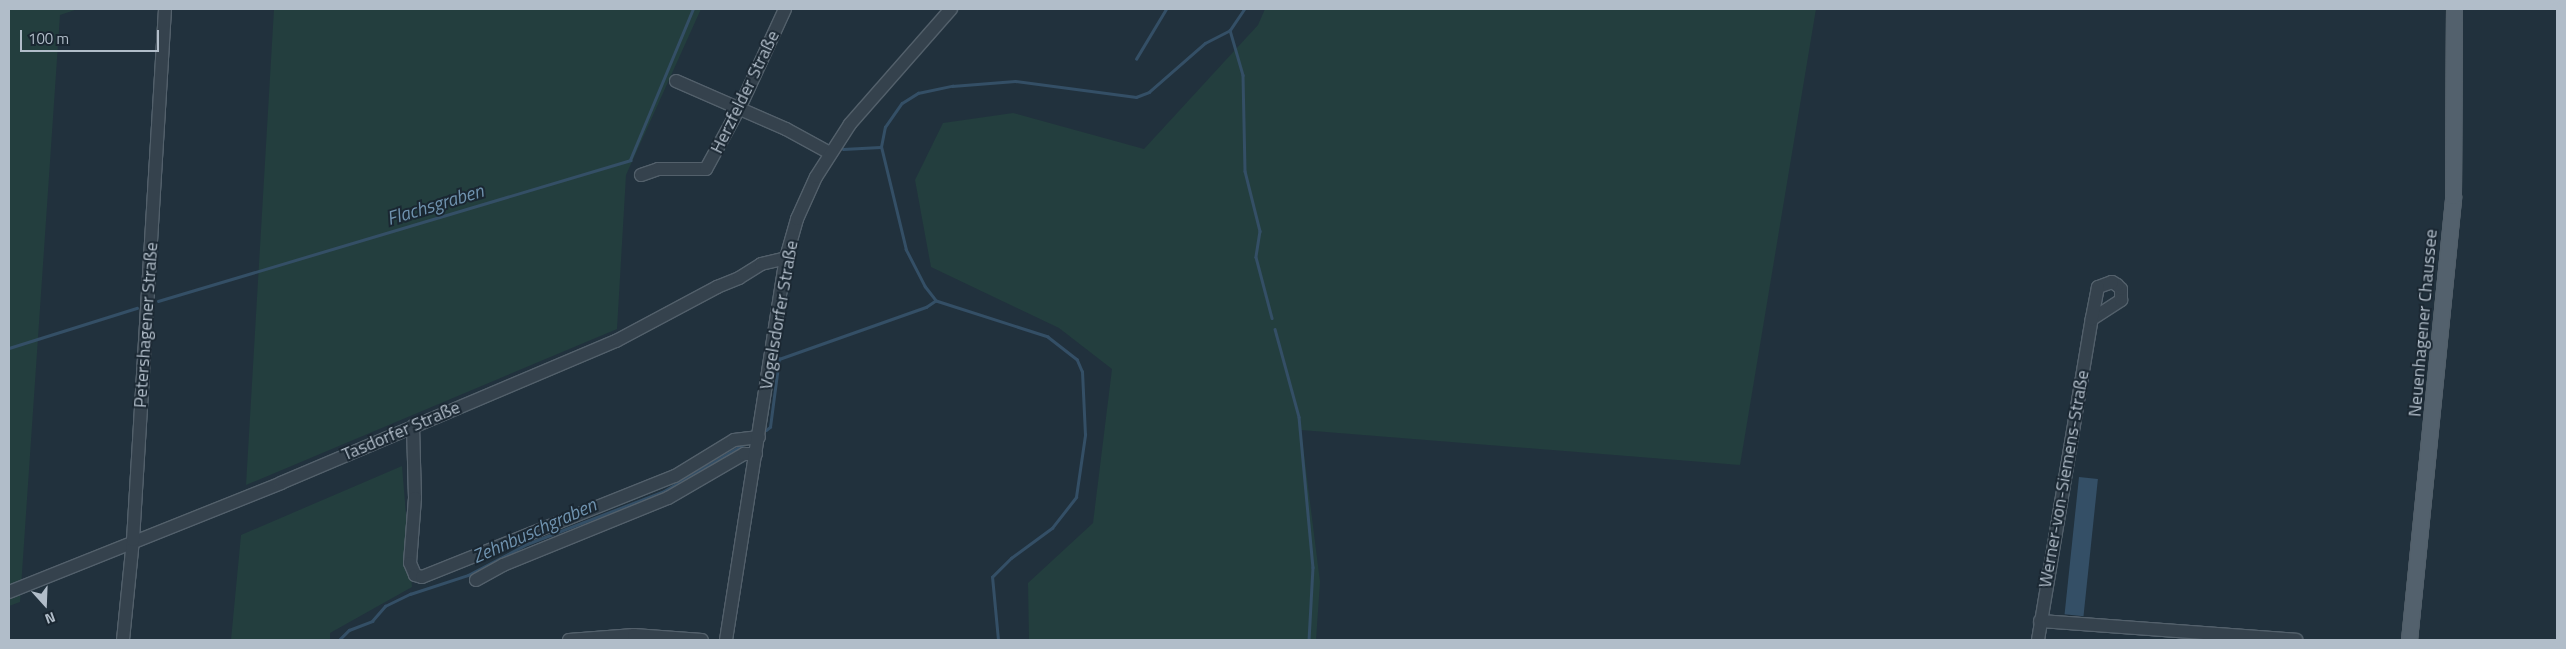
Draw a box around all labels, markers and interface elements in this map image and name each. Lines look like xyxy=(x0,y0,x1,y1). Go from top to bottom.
scale bar xyxy=(22,20,161,52)
text: 100 m xyxy=(28,27,69,50)
street label: Herzfelder Straße xyxy=(706,27,784,157)
water label: Flachsgraben xyxy=(384,179,486,229)
street label: Neuenhagener Chaussee xyxy=(2404,228,2442,418)
street label: Vogelsdorfer Straße xyxy=(755,239,803,391)
street label: Petershagener Straße xyxy=(129,241,163,409)
street label: Werner-von-Siemens-Straße xyxy=(2034,369,2094,589)
street label: Tasdorfer Straße xyxy=(339,396,463,466)
water label: Zehnbuschgraben xyxy=(469,493,599,567)
north arrow xyxy=(20,579,70,629)
text: N xyxy=(42,607,58,630)

